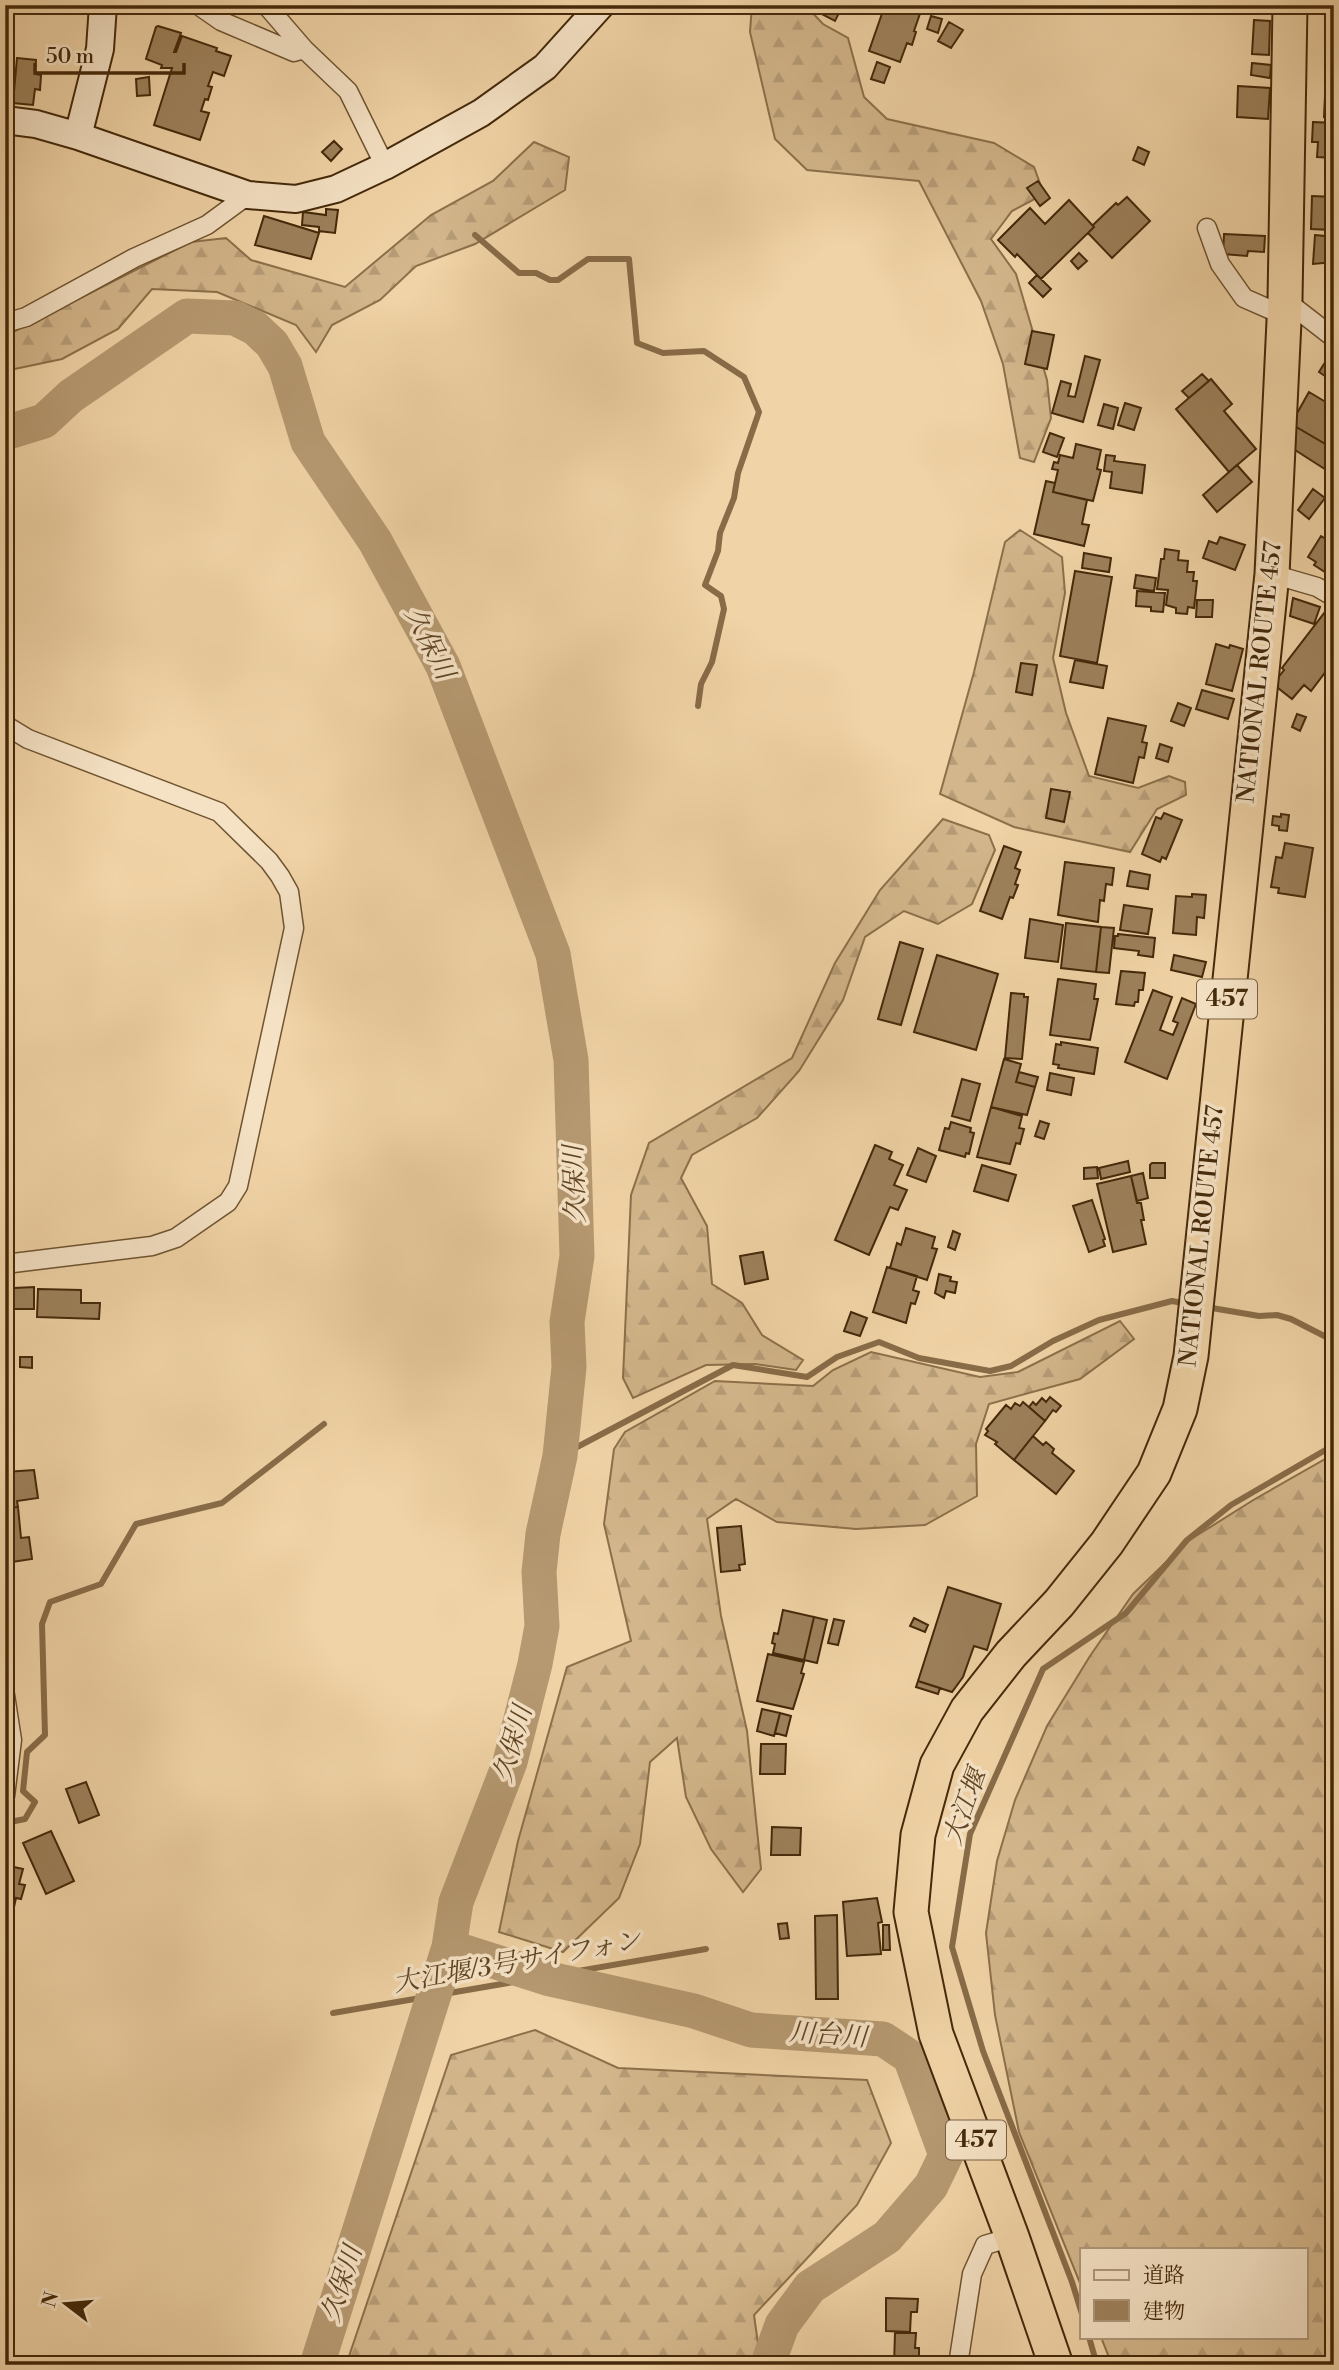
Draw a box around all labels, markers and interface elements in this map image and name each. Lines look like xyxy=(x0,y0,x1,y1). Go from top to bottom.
scale bar xyxy=(35,32,184,76)
text: 50 m xyxy=(46,44,94,70)
street label: NATIONAL ROUTE 457 xyxy=(1231,540,1289,804)
water label: 久保川 xyxy=(397,601,462,688)
road number: 457 xyxy=(1197,980,1257,1018)
street label: NATIONAL ROUTE 457 xyxy=(1173,1104,1231,1368)
water label: 久保川 xyxy=(558,1141,592,1224)
water label: 久保川 xyxy=(487,1699,540,1786)
water label: 大江堰 xyxy=(937,1761,995,1849)
water label: 大江堰/3号サイフォン xyxy=(391,1924,645,2000)
water label: 川台川 xyxy=(788,2016,871,2054)
road number: 457 xyxy=(946,2120,1006,2160)
water label: 久保川 xyxy=(315,2239,370,2326)
legend xyxy=(1080,2248,1308,2338)
text: 道路 xyxy=(1143,2263,1185,2289)
north arrow xyxy=(32,2268,102,2338)
text: N xyxy=(37,2289,64,2310)
text: 建物 xyxy=(1143,2299,1185,2325)

